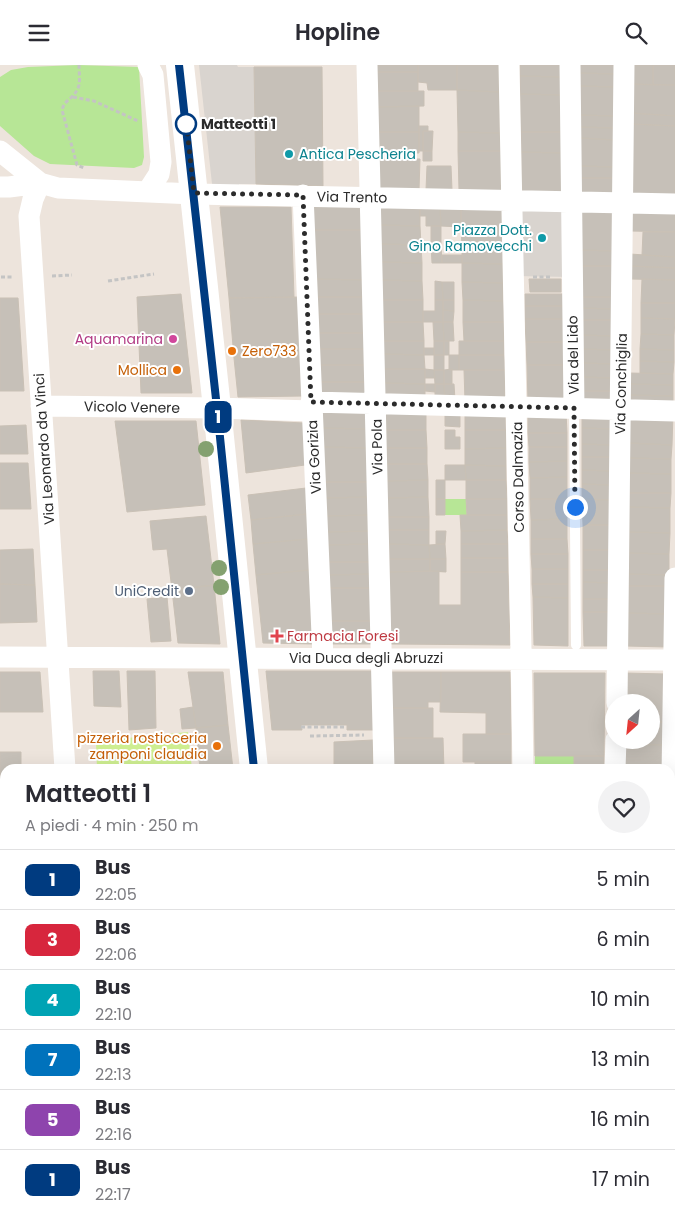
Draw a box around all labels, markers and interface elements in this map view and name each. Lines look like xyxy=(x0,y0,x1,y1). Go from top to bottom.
text: Hopline xyxy=(295,17,380,48)
icon: menu xyxy=(25,19,53,47)
icon: search xyxy=(622,19,650,47)
marker: Matteotti 1 xyxy=(175,113,197,135)
place label: Matteotti 1 xyxy=(201,114,276,134)
place label: Antica Pescheria xyxy=(299,144,416,164)
marker: Antica Pescheria xyxy=(283,148,295,160)
street label: Via Trento xyxy=(317,186,388,208)
place label: Piazza Dott. Gino Ramovecchi xyxy=(409,220,532,256)
marker: Piazza Dott. Gino Ramovecchi xyxy=(536,232,548,244)
street label: Via del Lido xyxy=(562,315,584,395)
place label: Aquamarina xyxy=(75,329,163,349)
marker: Aquamarina xyxy=(167,333,179,345)
street label: Via Conchiglia xyxy=(610,333,632,435)
place label: Zero733 xyxy=(242,341,297,361)
marker: Zero733 xyxy=(226,345,238,357)
place label: Mollica xyxy=(118,360,167,380)
marker: Mollica xyxy=(171,364,183,376)
street label: Via Leonardo da Vinci xyxy=(29,372,59,526)
street label: Vicolo Venere xyxy=(84,396,181,418)
line badge: 1 xyxy=(202,401,234,433)
text: 1 xyxy=(215,404,221,429)
street label: Via Pola xyxy=(367,419,387,475)
street label: Via Gorizia xyxy=(302,420,326,494)
street label: Corso Dalmazia xyxy=(507,421,529,533)
your location xyxy=(563,495,588,520)
place label: UniCredit xyxy=(114,581,179,601)
marker: UniCredit xyxy=(183,585,195,597)
place label: Farmacia Foresi xyxy=(287,626,398,646)
marker: Farmacia Foresi xyxy=(271,630,283,642)
street label: Via Duca degli Abruzzi xyxy=(289,648,443,668)
north arrow xyxy=(605,694,660,749)
map controls xyxy=(605,694,660,749)
place label: pizzeria rosticceria zamponi claudia xyxy=(77,728,207,764)
marker: pizzeria rosticceria zamponi claudia xyxy=(211,740,223,752)
text: Matteotti 1 xyxy=(25,777,151,810)
button: heart xyxy=(598,781,650,833)
text: A piedi · 4 min · 250 m xyxy=(25,814,198,837)
text: Bus xyxy=(95,854,131,881)
text: 5 min xyxy=(597,866,650,893)
text: 1 xyxy=(49,867,56,892)
text: 22:05 xyxy=(95,883,137,906)
text: Bus xyxy=(95,914,131,941)
text: 6 min xyxy=(596,926,650,953)
text: 3 xyxy=(47,927,58,952)
text: 22:06 xyxy=(95,943,137,966)
text: Bus xyxy=(95,974,131,1001)
text: 10 min xyxy=(591,986,650,1013)
text: 4 xyxy=(46,987,59,1012)
text: 22:10 xyxy=(95,1003,132,1026)
text: Bus xyxy=(95,1034,131,1061)
text: 13 min xyxy=(591,1046,650,1073)
text: 7 xyxy=(48,1047,57,1072)
text: 22:13 xyxy=(95,1063,131,1086)
text: Bus xyxy=(95,1094,131,1121)
text: 16 min xyxy=(590,1106,650,1133)
text: 5 xyxy=(47,1107,58,1132)
text: 22:16 xyxy=(95,1123,132,1146)
text: Bus xyxy=(95,1154,131,1181)
text: 17 min xyxy=(592,1166,650,1193)
text: 1 xyxy=(49,1167,56,1192)
text: 22:17 xyxy=(95,1183,131,1206)

